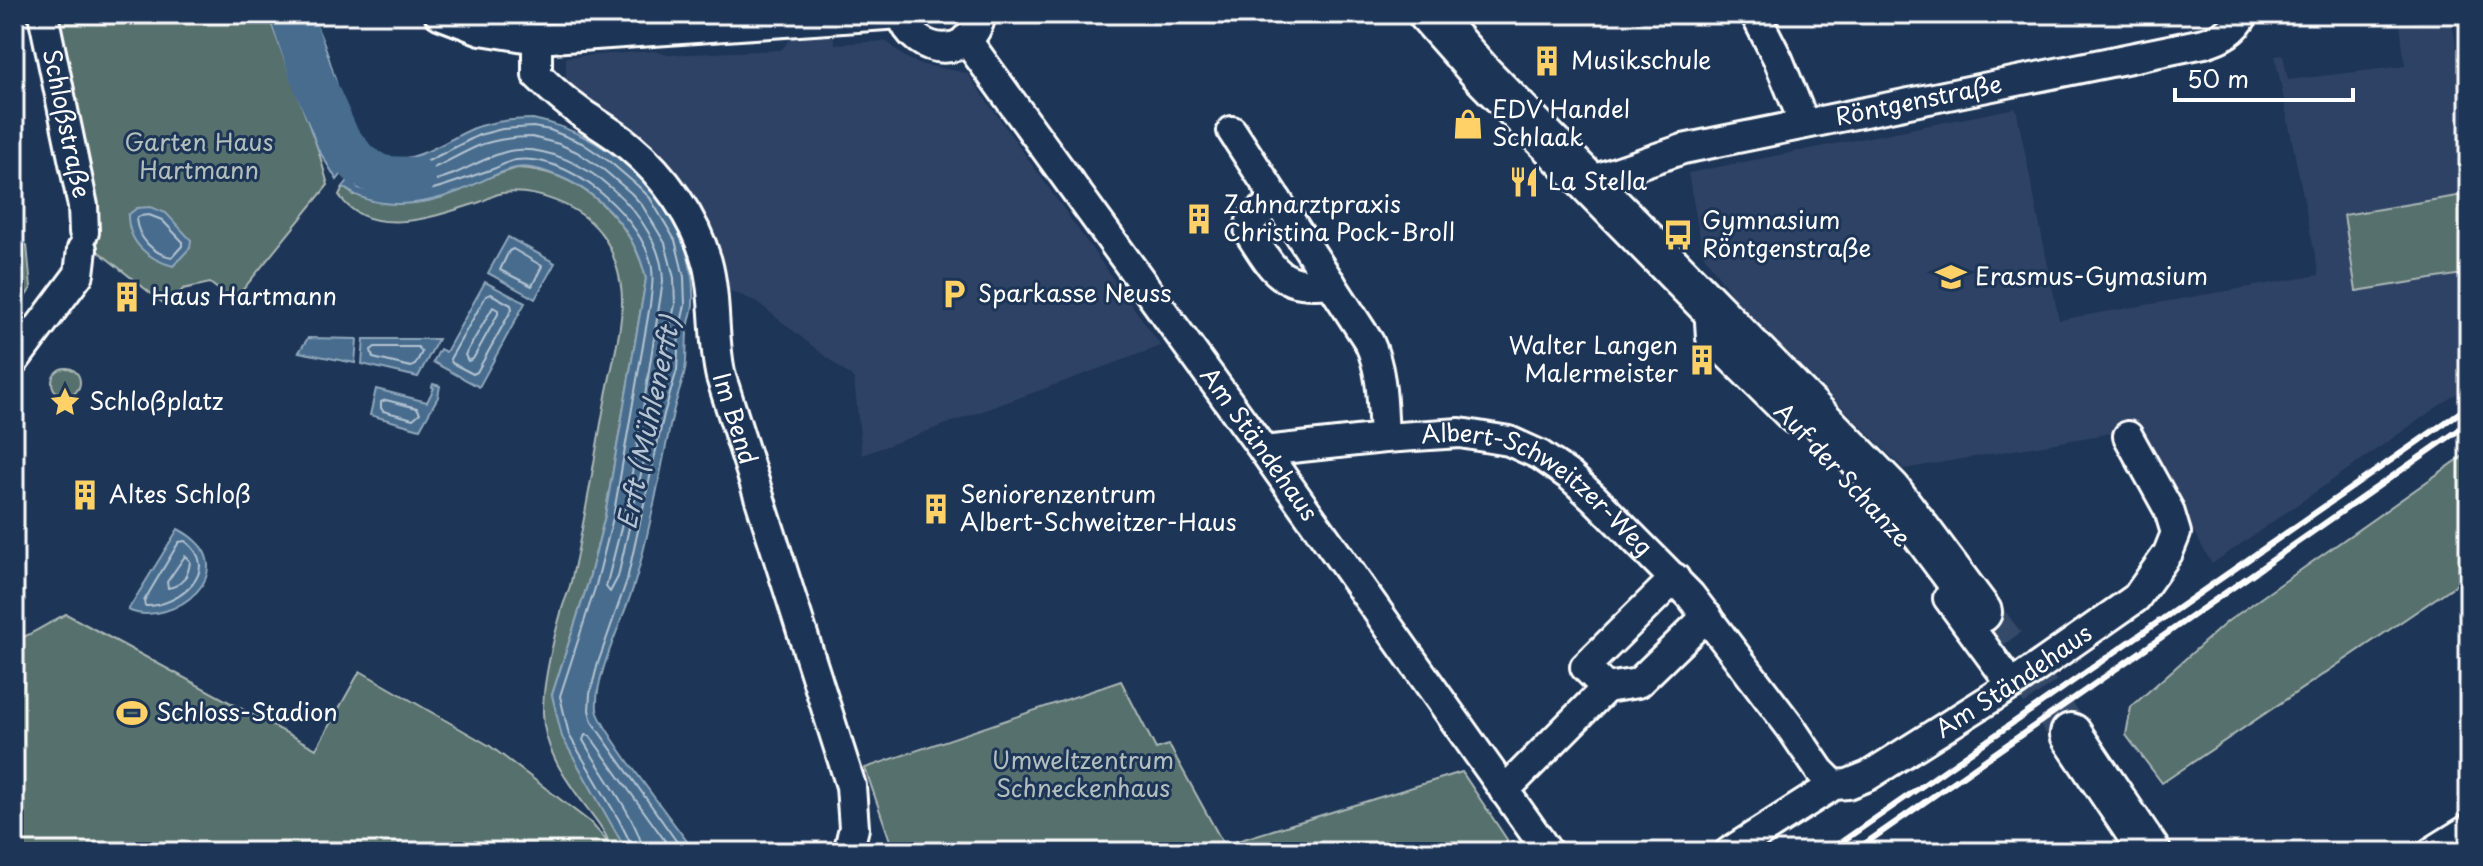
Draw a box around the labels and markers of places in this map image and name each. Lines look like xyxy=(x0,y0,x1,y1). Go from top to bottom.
place label: Musikschule xyxy=(1571,41,1711,77)
building icon: Musikschule xyxy=(1530,44,1564,78)
place label: EDV Handel Schlaak xyxy=(1492,90,1630,154)
shop icon: EDV Handel Schlaak xyxy=(1451,107,1485,141)
place label: La Stella xyxy=(1548,162,1647,198)
restaurant icon: La Stella xyxy=(1507,165,1541,199)
place label: Zahnarztpraxis Christina Pock-Broll xyxy=(1223,185,1455,249)
place label: Gymnasium Röntgenstraße xyxy=(1702,201,1871,265)
building icon: Zahnarztpraxis Christina Pock-Broll xyxy=(1182,202,1216,236)
bus stop icon: Gymnasium Röntgenstraße xyxy=(1661,218,1695,252)
place label: Erasmus-Gymasium xyxy=(1975,257,2208,293)
school or university icon: Erasmus-Gymasium xyxy=(1934,260,1968,294)
place label: Sparkasse Neuss xyxy=(978,274,1172,310)
place label: Haus Hartmann xyxy=(151,277,337,313)
parking icon: Sparkasse Neuss xyxy=(937,277,971,311)
building icon: Haus Hartmann xyxy=(110,280,144,314)
place label: Walter Langen Malermeister xyxy=(1508,326,1679,390)
building icon: Walter Langen Malermeister xyxy=(1685,343,1719,377)
place label: Schloßplatz xyxy=(89,382,223,418)
place icon: Schloßplatz xyxy=(48,385,82,419)
place label: Altes Schloß xyxy=(109,475,251,511)
place label: Seniorenzentrum Albert-Schweitzer-Haus xyxy=(960,475,1237,539)
building icon: Altes Schloß xyxy=(68,478,102,512)
building icon: Seniorenzentrum Albert-Schweitzer-Haus xyxy=(919,492,953,526)
place label: Schloss-Stadion xyxy=(156,693,338,729)
sports icon: Schloss-Stadion xyxy=(115,696,149,730)

